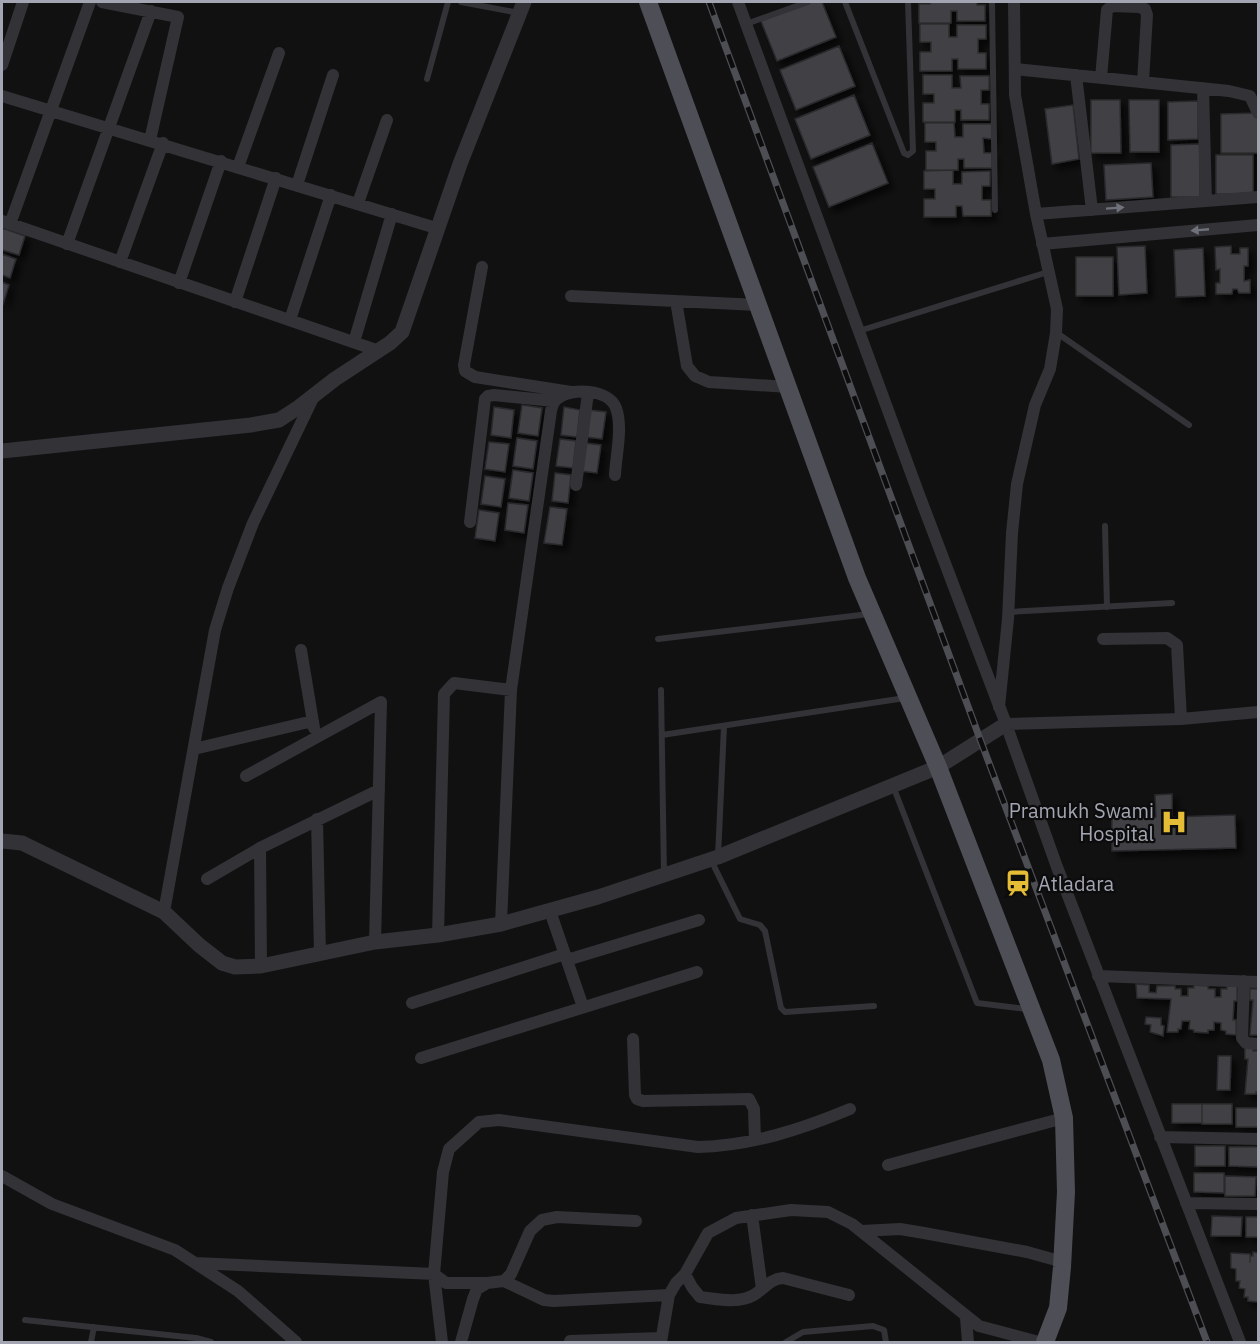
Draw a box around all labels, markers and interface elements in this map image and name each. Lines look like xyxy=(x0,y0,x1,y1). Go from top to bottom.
one-way arrow xyxy=(1105,203,1124,213)
one-way arrow xyxy=(1191,225,1210,235)
place label: Pramukh Swami Hospital xyxy=(1009,797,1154,847)
hospital icon: Pramukh Swami Hospital xyxy=(1159,807,1189,837)
station icon: Atladara xyxy=(1003,868,1033,898)
place label: Atladara xyxy=(1038,870,1114,897)

